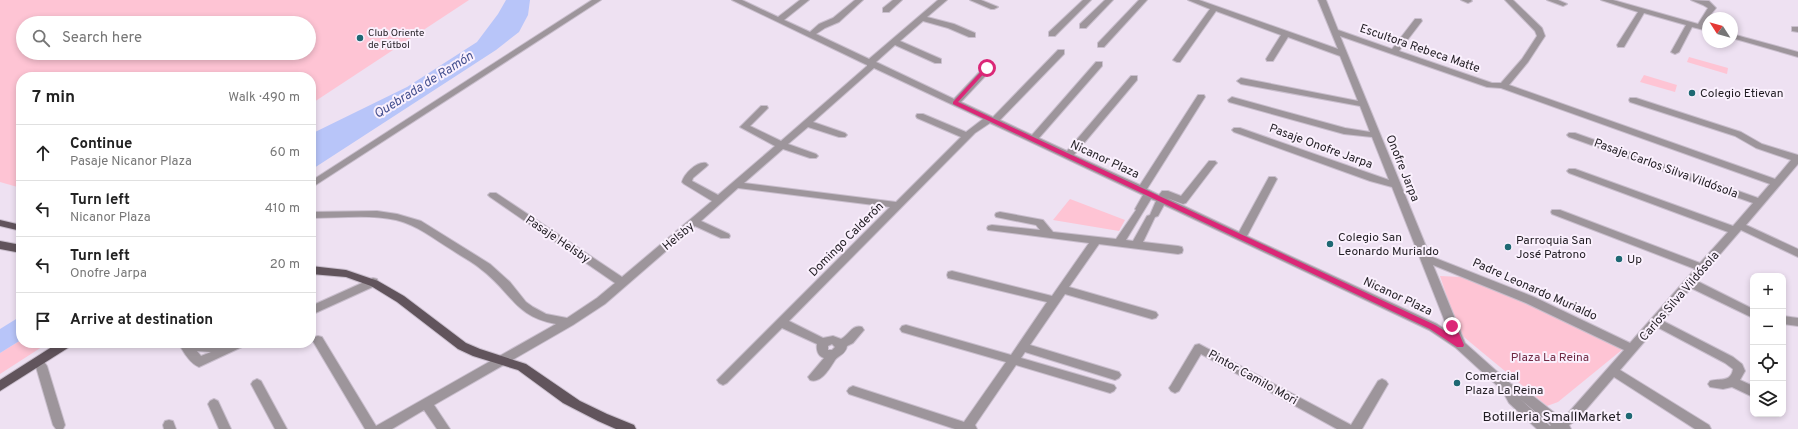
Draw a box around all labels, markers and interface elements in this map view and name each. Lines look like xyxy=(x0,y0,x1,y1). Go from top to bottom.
north arrow xyxy=(1702,12,1738,48)
search box xyxy=(16,16,316,60)
street label: Escultora Rebeca Matte xyxy=(1357,21,1482,77)
icon: search xyxy=(30,27,52,49)
place label: Club Oriente de Fútbol xyxy=(368,27,424,52)
text: Search here xyxy=(62,29,142,48)
marker: Club Oriente de Fútbol xyxy=(355,33,365,43)
water label: Quebrada de Ramón xyxy=(371,49,477,123)
route start xyxy=(978,59,996,77)
place label: Colegio Etievan xyxy=(1700,86,1783,102)
text: 7 min xyxy=(32,87,75,109)
marker: Colegio Etievan xyxy=(1687,88,1697,98)
text: Walk · 490 m xyxy=(228,90,300,106)
street label: Pasaje Onofre Jarpa xyxy=(1267,121,1375,173)
street label: Onofre Jarpa xyxy=(1381,133,1423,204)
text: Continue xyxy=(70,135,132,154)
street label: Pasaje Carlos Silva Vildósola xyxy=(1591,135,1740,202)
street label: Nicanor Plaza xyxy=(1068,137,1142,183)
icon: ahead xyxy=(32,142,54,164)
text: 60 m xyxy=(270,145,300,161)
text: Pasaje Nicanor Plaza xyxy=(70,154,192,170)
text: Turn left xyxy=(70,191,130,210)
icon: left xyxy=(32,198,54,220)
street label: Domingo Calderón xyxy=(806,199,888,281)
text: 410 m xyxy=(265,201,300,217)
text: Nicanor Plaza xyxy=(70,210,151,226)
street label: Pasaje Helsby xyxy=(522,212,593,267)
street label: Helsby xyxy=(659,219,698,255)
place label: Colegio San Leonardo Murialdo xyxy=(1338,230,1439,260)
place label: Parroquia San José Patrono xyxy=(1516,233,1592,263)
marker: Colegio San Leonardo Murialdo xyxy=(1325,239,1335,249)
marker: Parroquia San José Patrono xyxy=(1503,242,1513,252)
text: Turn left xyxy=(70,247,130,266)
street label: Carlos Silva Vildósola xyxy=(1636,248,1723,345)
place label: Up xyxy=(1627,252,1642,268)
icon: left xyxy=(32,254,54,276)
marker: Up xyxy=(1614,254,1624,264)
street label: Padre Leonardo Murialdo xyxy=(1470,255,1600,325)
text: 20 m xyxy=(270,257,300,273)
text: Onofre Jarpa xyxy=(70,266,147,282)
map controls xyxy=(1750,273,1786,417)
button: + xyxy=(1750,273,1786,309)
street label: Nicanor Plaza xyxy=(1361,274,1435,320)
button: − xyxy=(1750,309,1786,345)
icon: arrive xyxy=(32,310,54,332)
text: Arrive at destination xyxy=(70,311,213,330)
route end xyxy=(1443,317,1461,335)
button: locate xyxy=(1750,345,1786,381)
street label: Pintor Camilo Mori xyxy=(1205,347,1300,409)
park label: Plaza La Reina xyxy=(1511,350,1589,366)
place label: Comercial Plaza La Reina xyxy=(1465,369,1543,399)
marker: Comercial Plaza La Reina xyxy=(1452,378,1462,388)
button: layers xyxy=(1750,381,1786,417)
place label: Botilleria SmallMarket xyxy=(1482,409,1621,426)
marker: Botilleria SmallMarket xyxy=(1624,411,1634,421)

